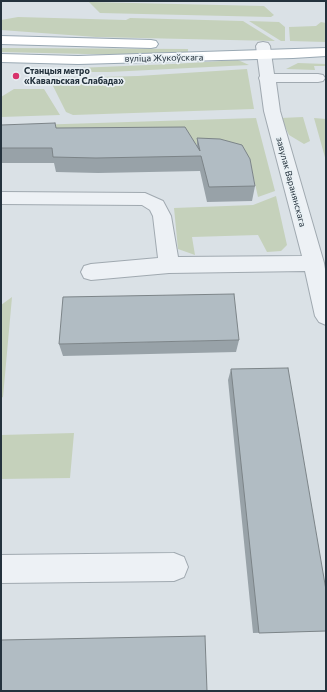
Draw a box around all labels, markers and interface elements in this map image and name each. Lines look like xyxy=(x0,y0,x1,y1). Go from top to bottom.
street label: вуліца Жукоўскага xyxy=(125,52,203,64)
place label: Станцыя метро «Кавальская Слабада» xyxy=(24,66,124,87)
marker: Станцыя метро «Кавальская Слабада» xyxy=(11,71,21,81)
street label: завулак Варанянскага xyxy=(274,136,308,228)

